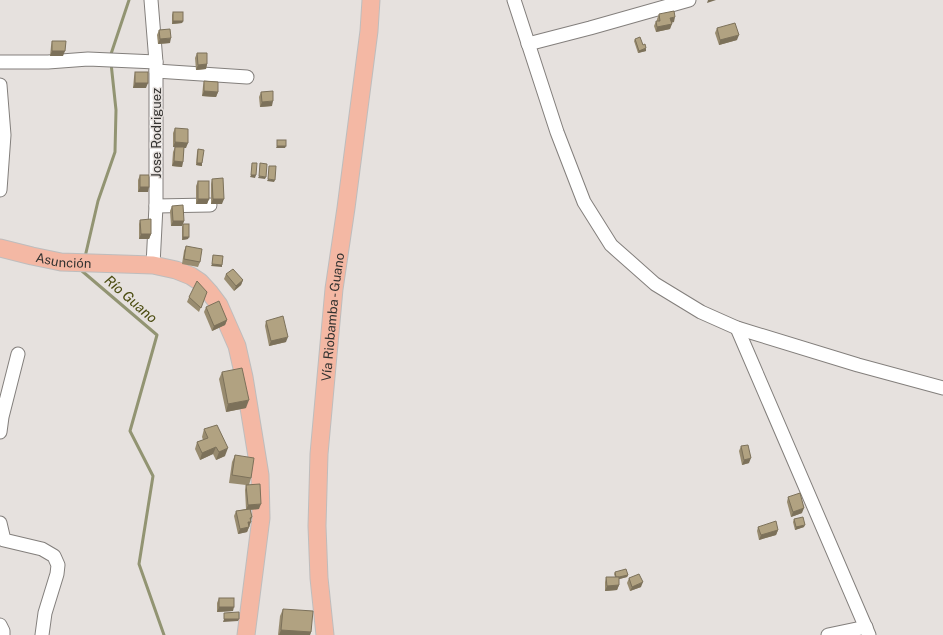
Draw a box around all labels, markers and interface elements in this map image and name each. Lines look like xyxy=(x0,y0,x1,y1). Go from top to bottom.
street label: Jose Rodriguez xyxy=(149,88,164,178)
street label: Asunción xyxy=(34,250,92,271)
street label: Vía Riobamba - Guano xyxy=(319,252,347,382)
water label: Río Guano xyxy=(102,272,161,326)

